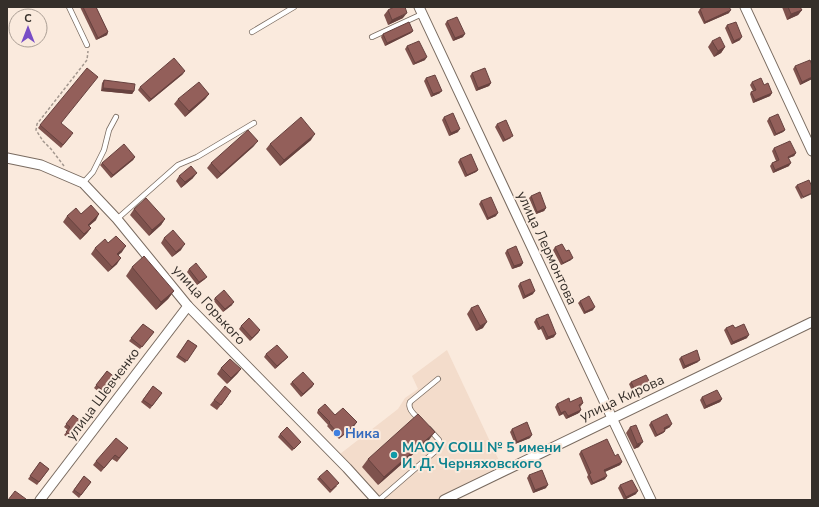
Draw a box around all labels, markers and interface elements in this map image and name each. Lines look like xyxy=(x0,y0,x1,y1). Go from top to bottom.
north arrow xyxy=(8,8,48,48)
text: С xyxy=(24,11,32,26)
street label: улица Лермонтова xyxy=(512,188,582,308)
street label: улица Горького xyxy=(168,261,250,349)
street label: улица Шевченко xyxy=(62,344,144,444)
street label: улица Кирова xyxy=(577,370,667,426)
place label: Ника xyxy=(345,424,380,443)
marker: Ника xyxy=(332,428,342,438)
place label: МАОУ СОШ № 5 имени И. Д. Черняховского xyxy=(402,438,561,473)
marker: МАОУ СОШ № 5 имени И. Д. Черняховского xyxy=(389,450,399,460)

